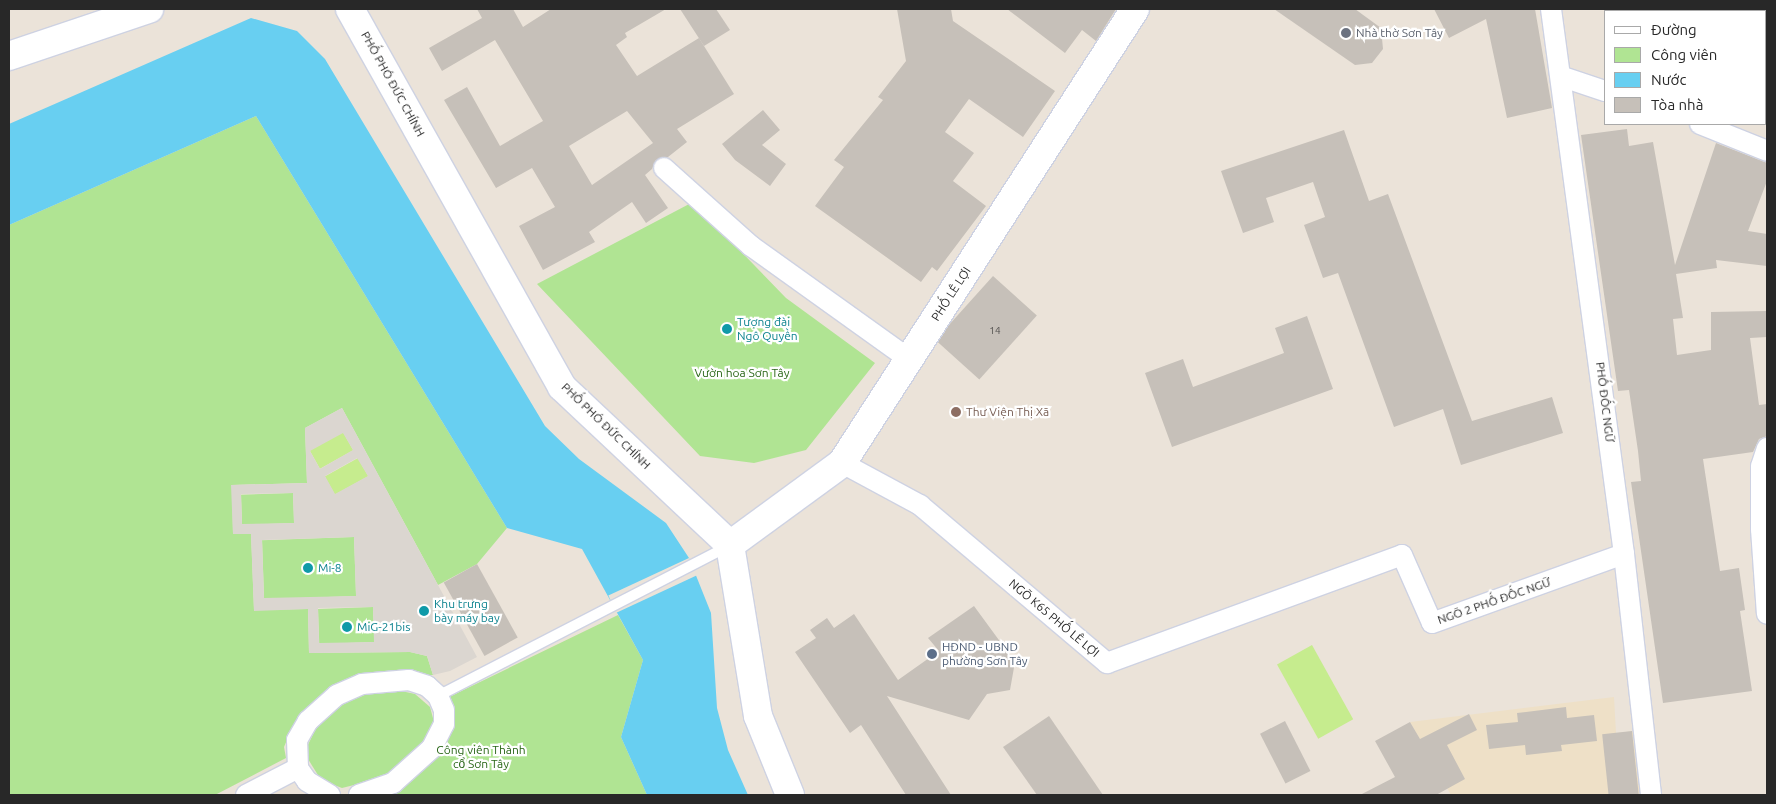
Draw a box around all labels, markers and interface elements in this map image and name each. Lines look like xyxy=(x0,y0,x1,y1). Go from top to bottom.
legend xyxy=(1604,10,1766,125)
text: Đường xyxy=(1651,21,1697,38)
place label: Nhà thờ Sơn Tây xyxy=(1356,26,1443,40)
marker: Nhà thờ Sơn Tây xyxy=(1340,27,1352,39)
street label: PHỐ PHÓ ĐỨC CHÍNH xyxy=(358,29,428,139)
text: Công viên xyxy=(1651,46,1717,63)
text: Nước xyxy=(1651,71,1686,88)
text: Tòa nhà xyxy=(1651,96,1703,113)
street label: PHỐ LÊ LỢI xyxy=(928,264,974,324)
place label: Tượng đài Ngô Quyền xyxy=(737,315,798,343)
marker: Tượng đài Ngô Quyền xyxy=(721,323,733,335)
house number: 14 xyxy=(989,325,1001,337)
street label: PHỐ ĐỐC NGỮ xyxy=(1593,361,1617,443)
park label: Vườn hoa Sơn Tây xyxy=(694,366,790,380)
street label: PHỐ PHÓ ĐỨC CHÍNH xyxy=(559,380,653,472)
place label: Thư Viện Thị Xã xyxy=(966,405,1049,419)
marker: Thư Viện Thị Xã xyxy=(950,406,962,418)
place label: Mi-8 xyxy=(318,561,342,575)
marker: Mi-8 xyxy=(302,562,314,574)
street label: NGÕ 2 PHỐ ĐỐC NGỮ xyxy=(1436,575,1552,627)
street label: NGÕ K65 PHỐ LÊ LỢI xyxy=(1006,576,1102,660)
place label: Khu trưng bày máy bay xyxy=(434,597,500,625)
marker: Khu trưng bày máy bay xyxy=(418,605,430,617)
place label: MiG-21bis xyxy=(357,620,410,634)
marker: MiG-21bis xyxy=(341,621,353,633)
place label: HĐND - UBND phường Sơn Tây xyxy=(942,640,1028,668)
marker: HĐND - UBND phường Sơn Tây xyxy=(926,648,938,660)
park label: Công viên Thành cổ Sơn Tây xyxy=(436,743,526,771)

